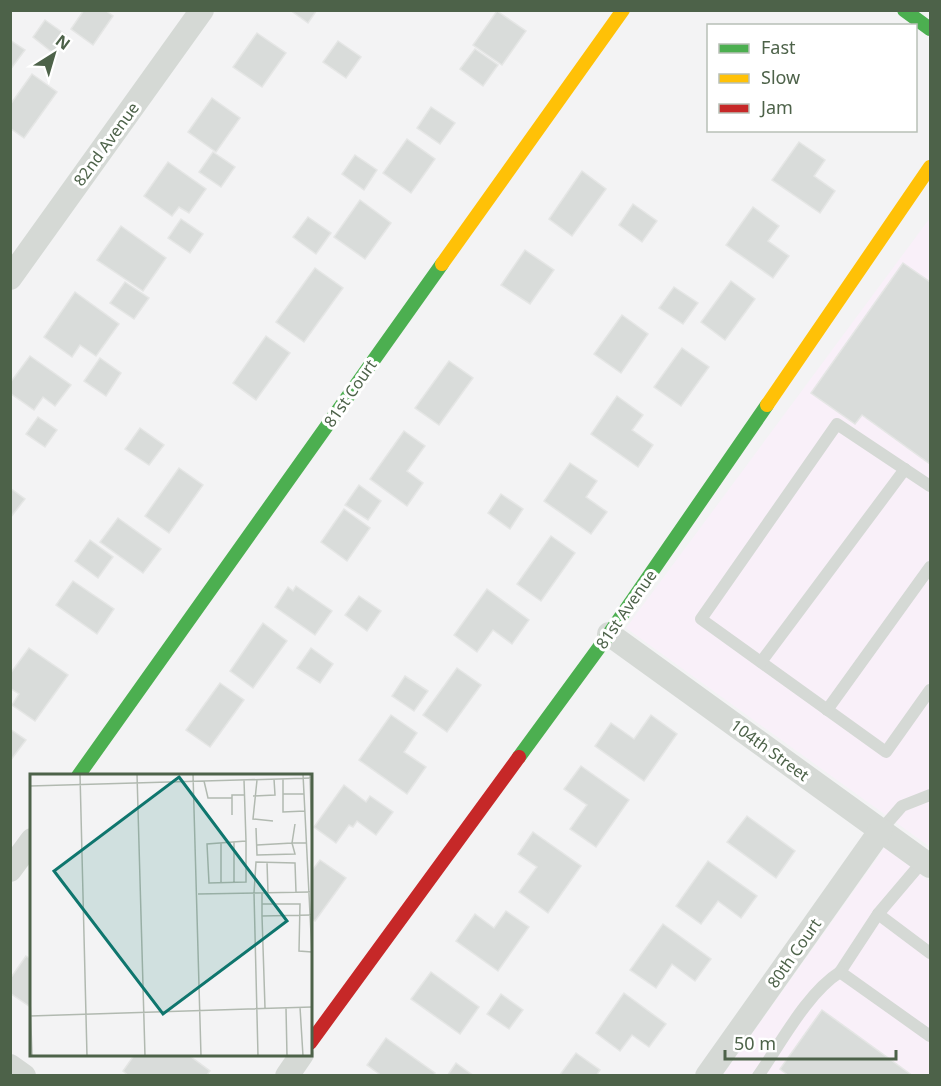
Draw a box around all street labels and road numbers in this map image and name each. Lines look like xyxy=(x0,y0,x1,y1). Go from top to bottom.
street label: 82nd Avenue xyxy=(68,98,144,190)
street label: 81st Court xyxy=(319,355,381,431)
street label: 81st Avenue xyxy=(591,565,661,653)
street label: 104th Street xyxy=(726,714,814,786)
street label: 80th Court xyxy=(762,914,826,992)

